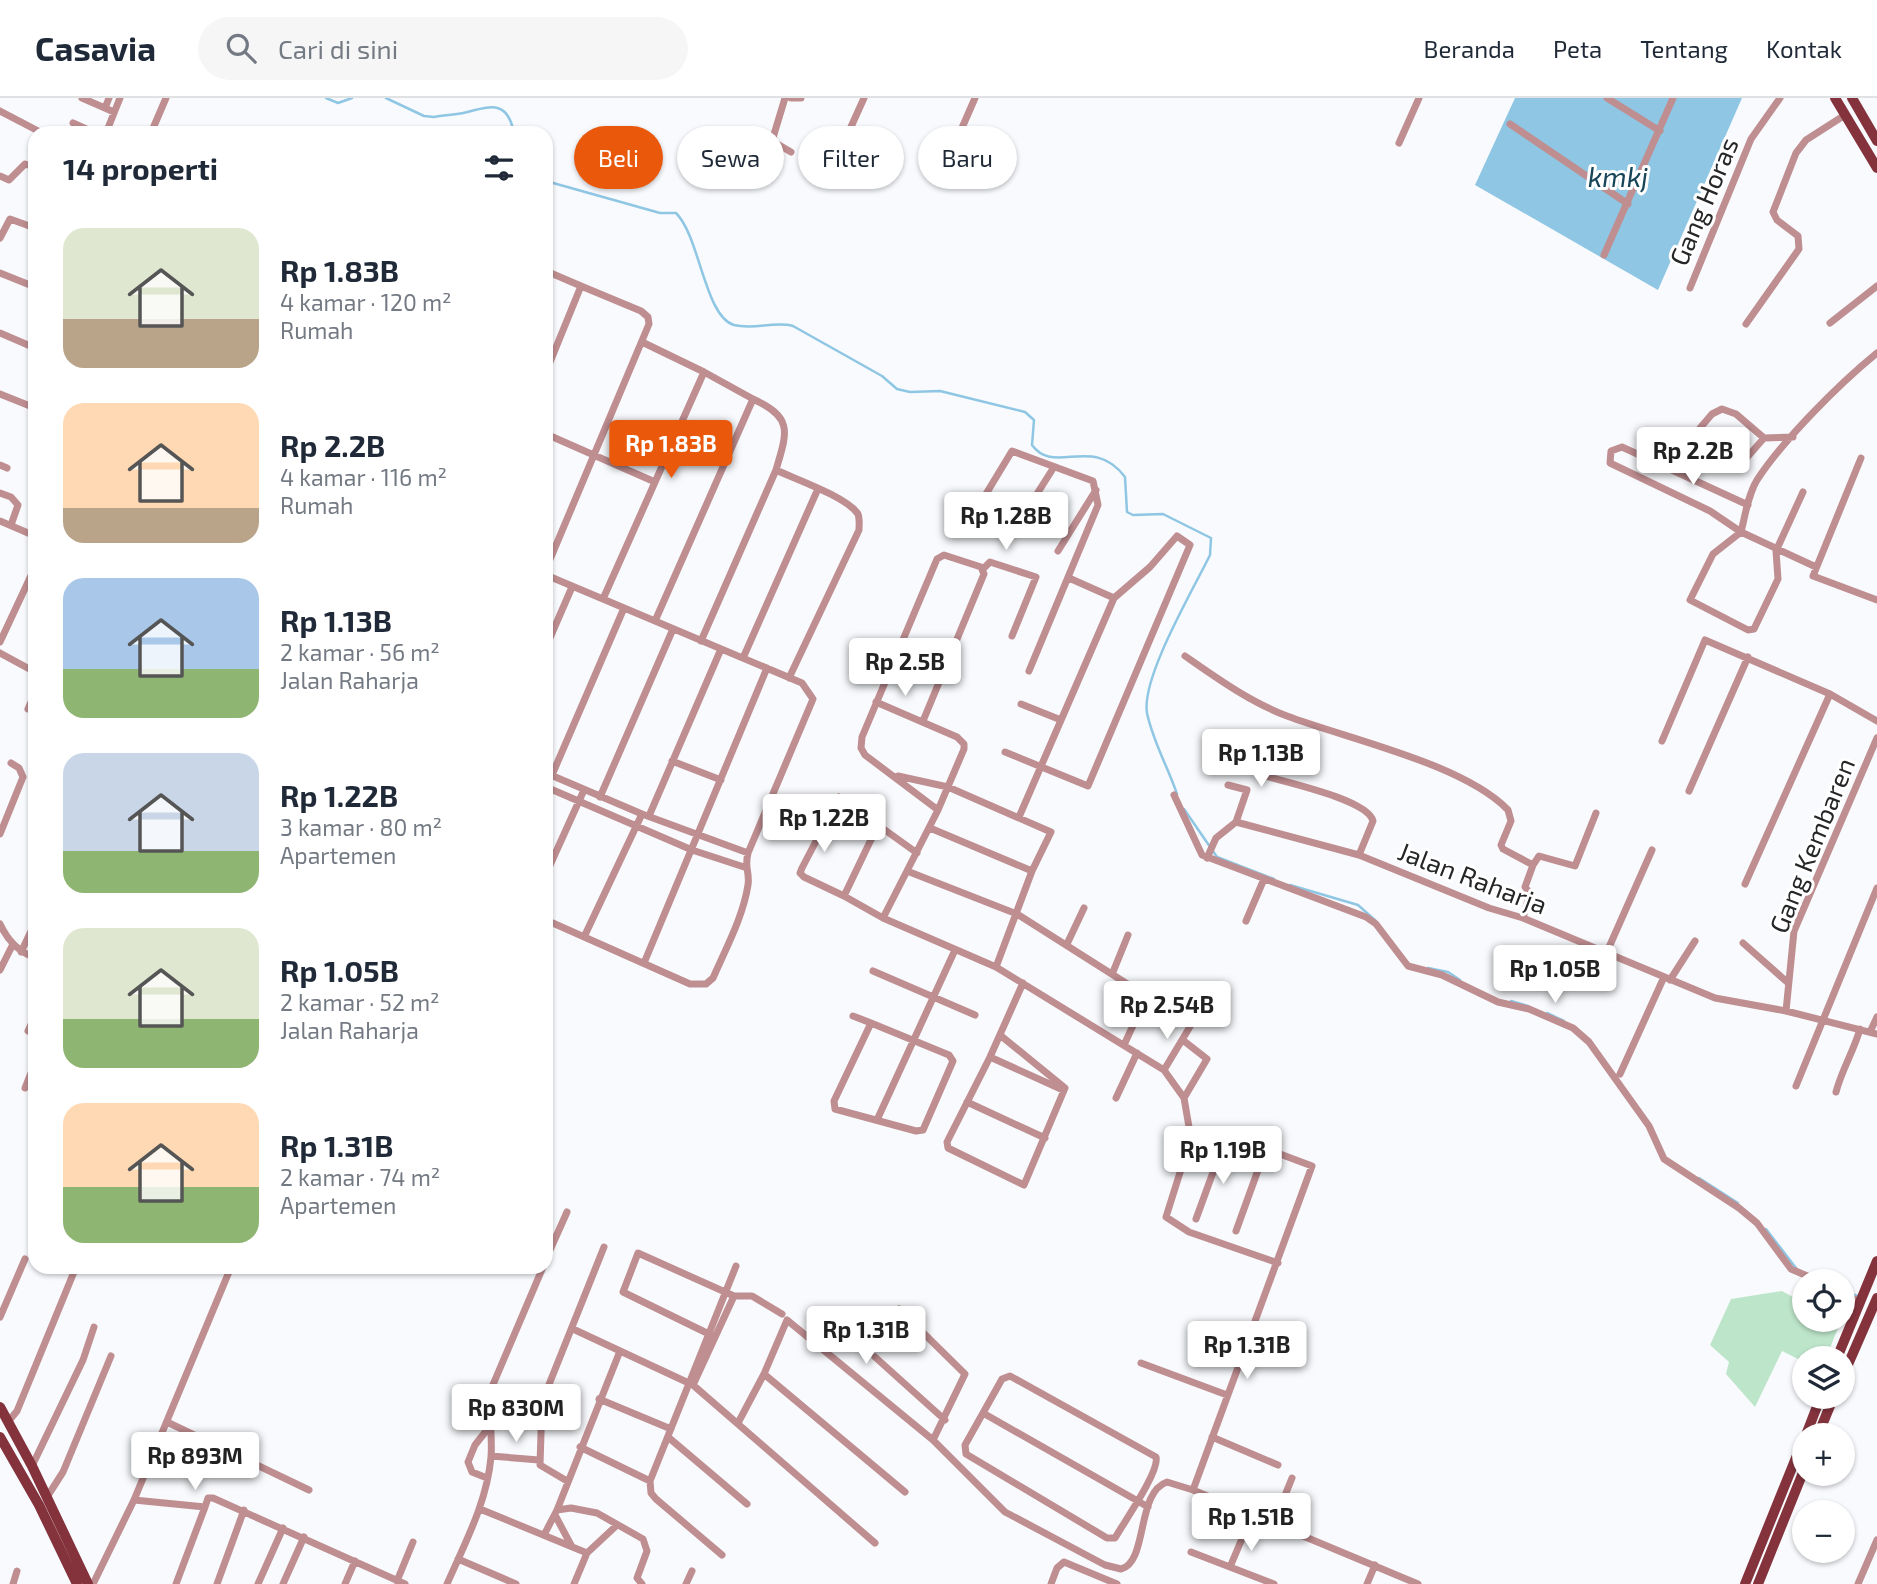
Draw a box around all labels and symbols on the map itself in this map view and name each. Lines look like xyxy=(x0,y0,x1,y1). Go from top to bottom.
street label: Gang Horas xyxy=(1662,132,1744,270)
water label: kmkj xyxy=(1588,159,1648,193)
pin: Rp 1.83B xyxy=(599,420,743,480)
pin: Rp 2.2B xyxy=(1628,428,1758,487)
pin: Rp 1.28B xyxy=(934,492,1078,552)
pin: Rp 2.5B xyxy=(840,638,970,698)
pin: Rp 1.13B xyxy=(1189,730,1333,789)
street label: Gang Kembaren xyxy=(1762,753,1860,937)
pin: Rp 1.22B xyxy=(752,794,896,854)
street label: Jalan Raharja xyxy=(1394,834,1552,920)
pin: Rp 1.05B xyxy=(1483,946,1627,1005)
pin: Rp 2.54B xyxy=(1095,982,1239,1041)
pin: Rp 1.19B xyxy=(1151,1126,1295,1186)
pin: Rp 1.31B xyxy=(794,1306,938,1366)
pin: Rp 1.31B xyxy=(1175,1322,1319,1381)
pin: Rp 830M xyxy=(451,1384,581,1444)
pin: Rp 893M xyxy=(130,1432,260,1492)
pin: Rp 1.51B xyxy=(1179,1494,1323,1553)

